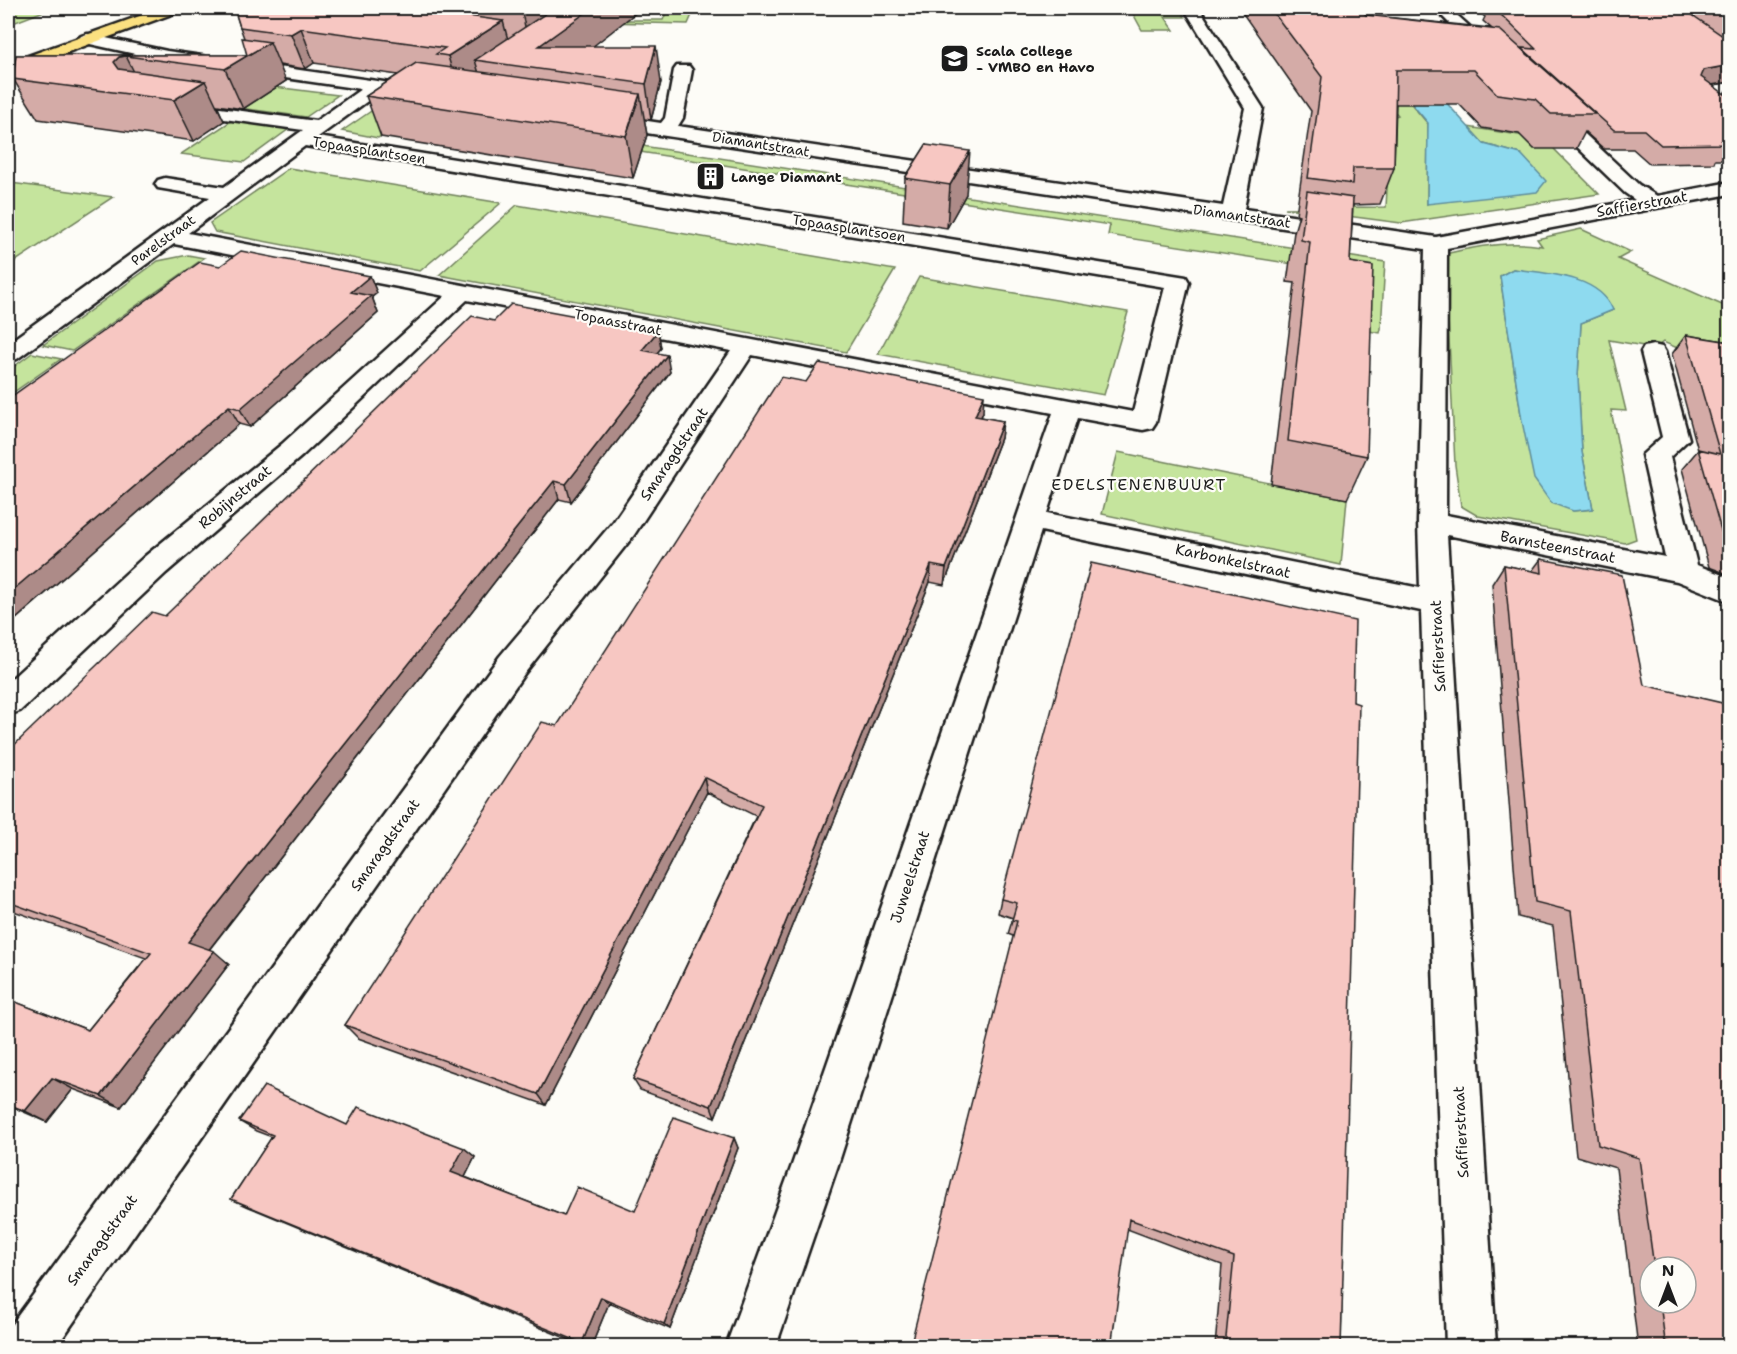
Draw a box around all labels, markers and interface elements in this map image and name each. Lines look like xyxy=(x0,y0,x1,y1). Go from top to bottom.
place label: Scala College - VMBO en Havo xyxy=(976,42,1095,76)
school or university icon: Scala College - VMBO en Havo xyxy=(939,43,971,75)
street label: Diamantstraat xyxy=(711,127,811,161)
street label: Topaasplantsoen xyxy=(311,132,427,168)
building icon: Lange Diamant xyxy=(694,161,726,193)
place label: Lange Diamant xyxy=(731,168,842,186)
street label: Saffierstraat xyxy=(1595,186,1689,222)
street label: Diamantstraat xyxy=(1192,200,1292,232)
street label: Topaasplantsoen xyxy=(791,210,907,246)
street label: Parelstraat xyxy=(127,211,199,269)
street label: Topaasstraat xyxy=(573,305,663,339)
street label: Smaragdstraat xyxy=(635,403,713,505)
street label: Robijnstraat xyxy=(194,461,276,533)
district label: EDELSTENENBUURT xyxy=(1051,474,1227,495)
street label: Barnsteenstraat xyxy=(1499,526,1617,568)
street label: Karbonkelstraat xyxy=(1173,539,1293,583)
street label: Saffierstraat xyxy=(1426,599,1450,693)
street label: Smaragdstraat xyxy=(346,795,424,895)
street label: Juweelstraat xyxy=(886,828,934,926)
street label: Saffierstraat xyxy=(1449,1085,1473,1179)
street label: Smaragdstraat xyxy=(62,1190,142,1290)
north arrow xyxy=(1638,1255,1698,1315)
text: N xyxy=(1662,1260,1674,1281)

